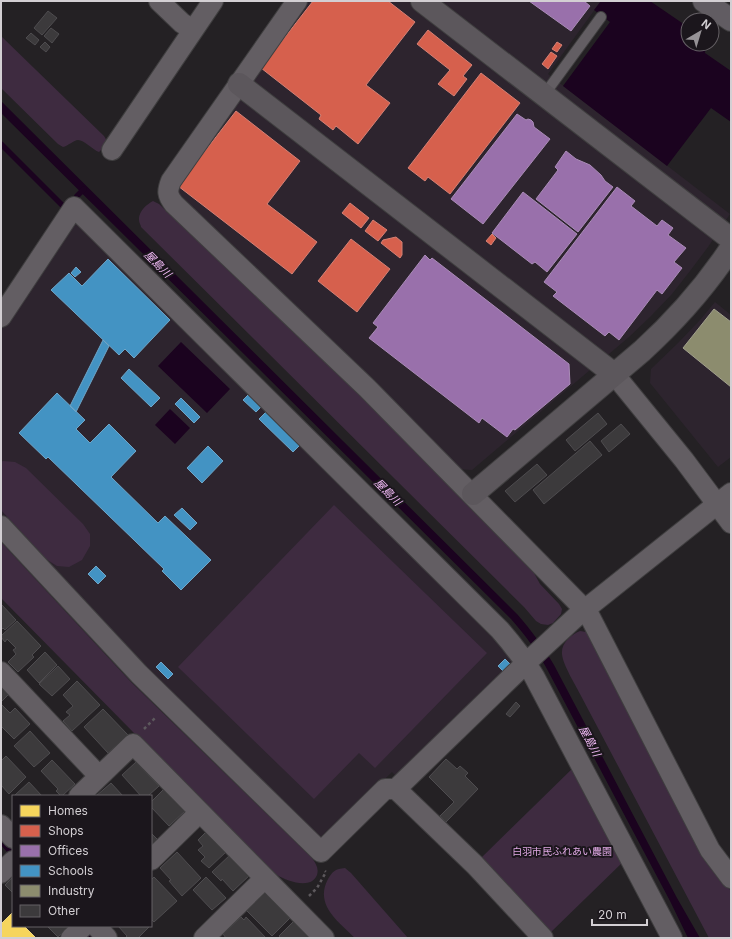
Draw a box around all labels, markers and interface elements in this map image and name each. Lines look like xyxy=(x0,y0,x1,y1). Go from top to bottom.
north arrow xyxy=(680,12,720,52)
text: N xyxy=(699,16,714,32)
water label: 屋島川 xyxy=(141,247,175,281)
water label: 屋島川 xyxy=(371,475,405,509)
water label: 屋島川 xyxy=(576,723,604,760)
legend xyxy=(12,795,152,927)
text: Homes xyxy=(48,803,88,818)
text: Shops xyxy=(48,823,84,838)
text: Offices xyxy=(48,843,89,858)
park label: 白羽市民ふれあい農園 xyxy=(512,845,612,857)
text: Schools xyxy=(48,863,93,878)
text: Industry xyxy=(48,883,95,898)
scale bar xyxy=(592,901,647,927)
text: Other xyxy=(48,903,80,918)
text: 20 m xyxy=(598,907,627,922)

